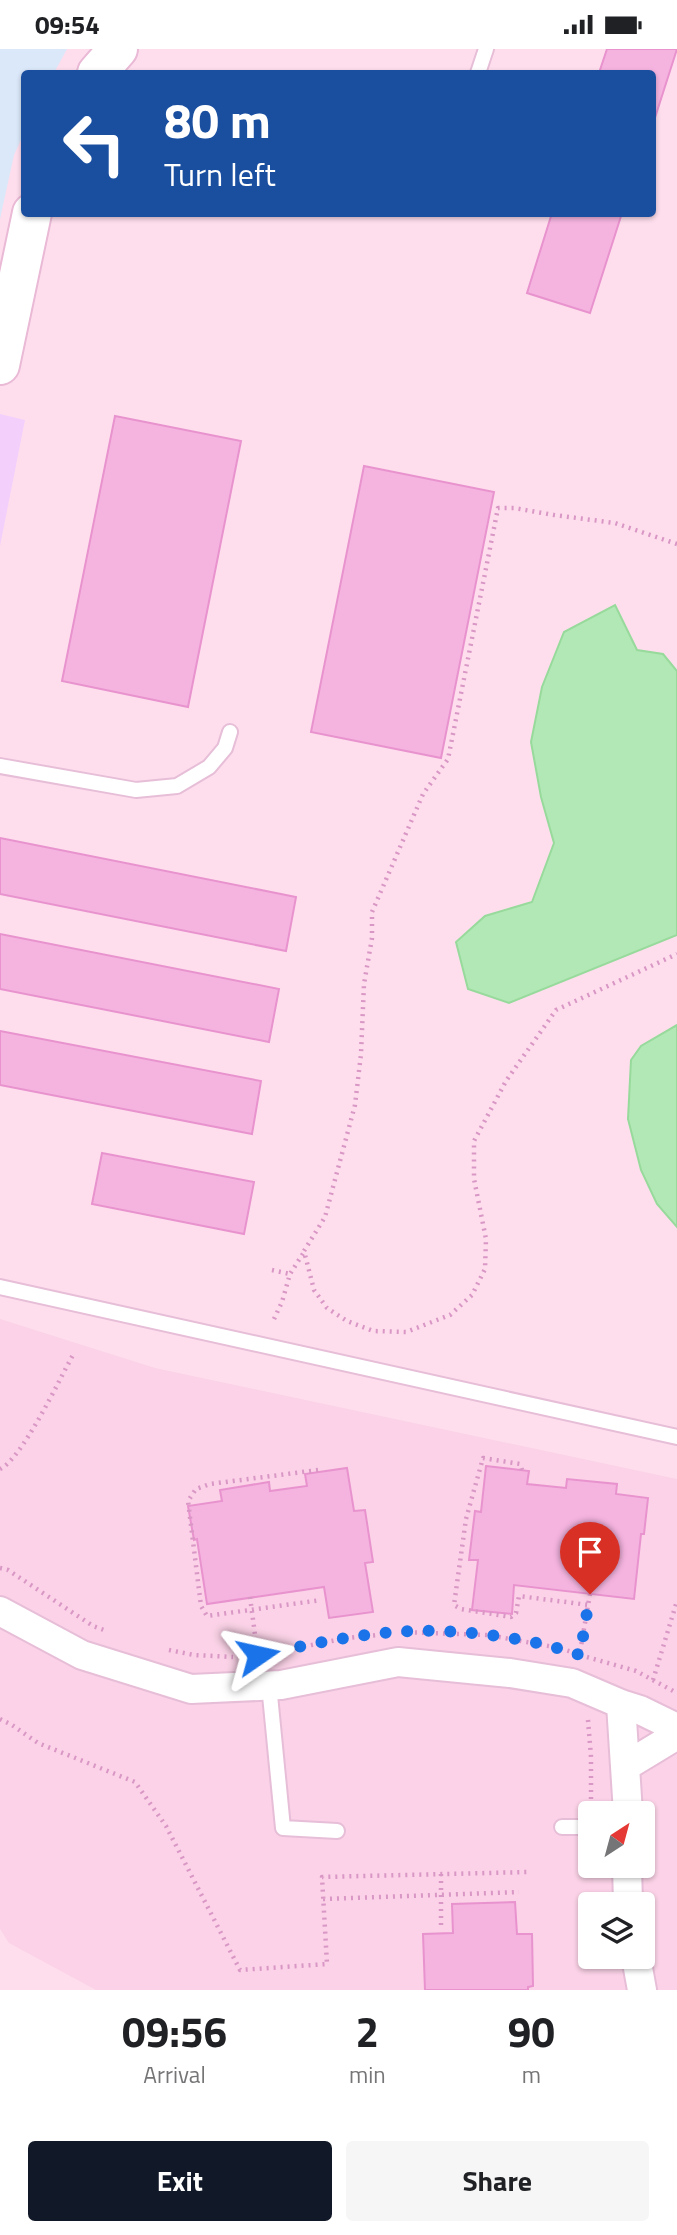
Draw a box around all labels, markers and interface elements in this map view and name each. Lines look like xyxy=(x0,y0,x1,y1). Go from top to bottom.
text: 09:54 xyxy=(35,5,100,44)
text: 80 m xyxy=(164,82,271,157)
icon: left xyxy=(49,98,140,189)
text: Turn left xyxy=(164,150,276,198)
pin xyxy=(560,1522,620,1594)
icon: arrive xyxy=(571,1533,609,1571)
position arrow xyxy=(221,1618,295,1692)
north arrow xyxy=(578,1801,654,1878)
map controls xyxy=(578,1801,655,1969)
button: layers xyxy=(578,1892,655,1969)
text: 09:56 xyxy=(122,1999,227,2063)
text: 2 xyxy=(356,1999,379,2063)
text: 90 xyxy=(508,1999,555,2063)
text: Arrival xyxy=(143,2057,206,2092)
text: min xyxy=(349,2057,386,2092)
text: m xyxy=(522,2057,541,2092)
button: Exit xyxy=(28,2141,332,2221)
button: Share xyxy=(346,2141,649,2221)

